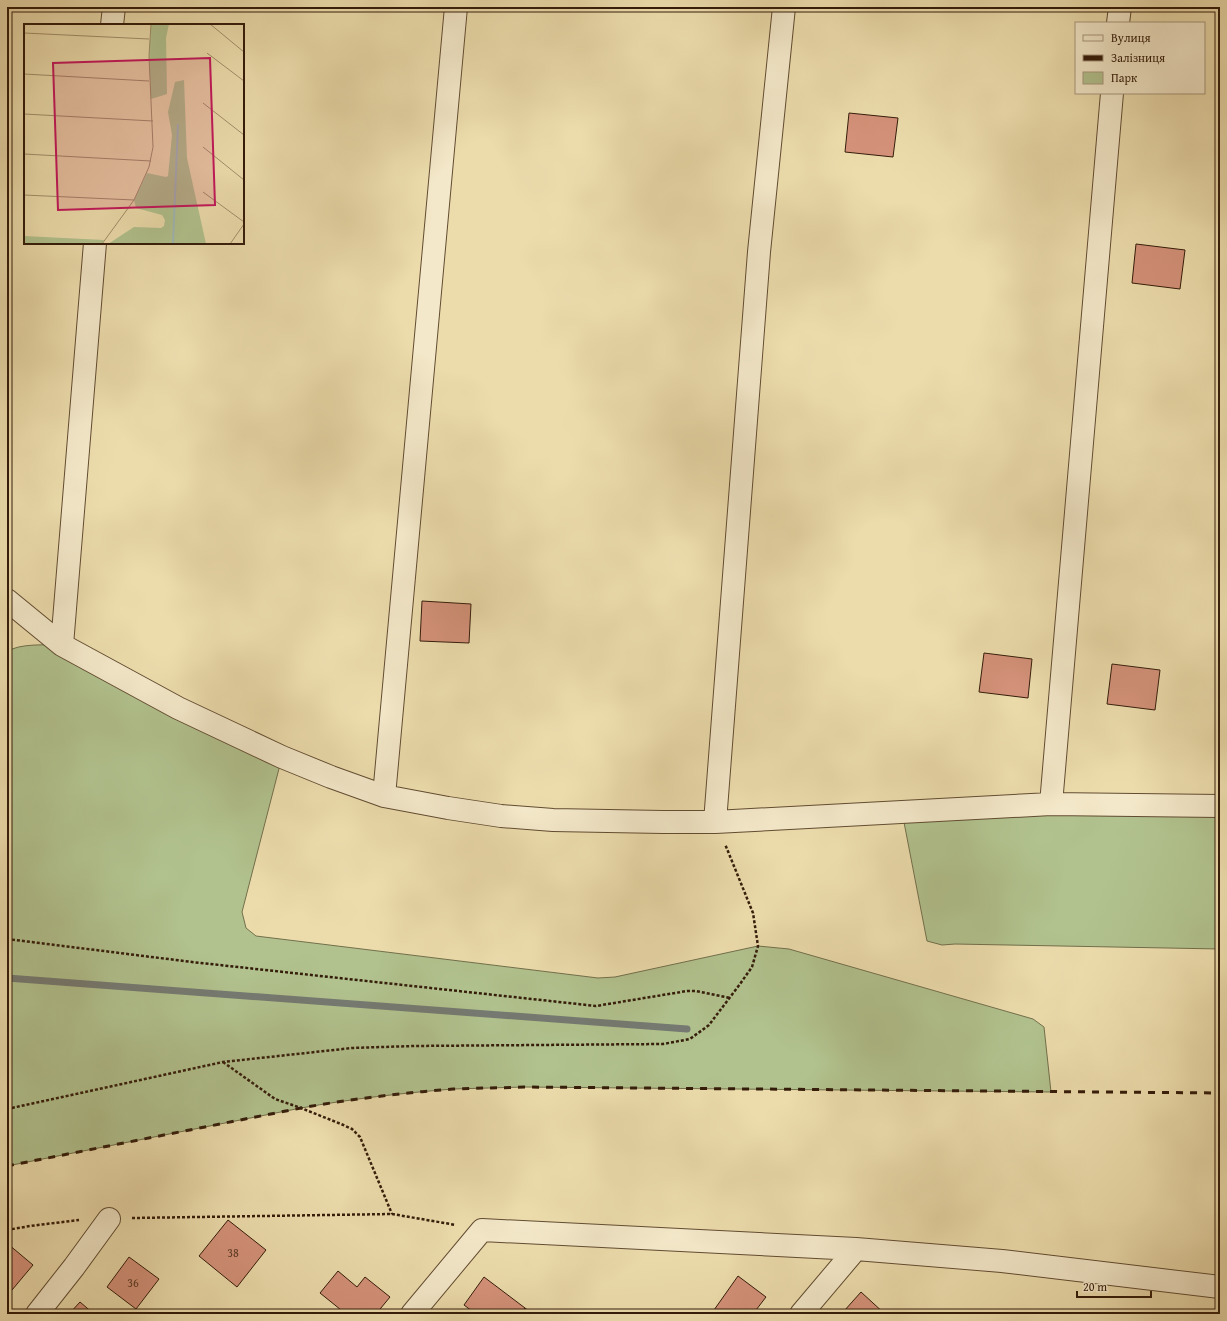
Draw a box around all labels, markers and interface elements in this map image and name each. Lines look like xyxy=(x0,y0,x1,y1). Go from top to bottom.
legend xyxy=(1075,22,1205,94)
inset map xyxy=(24,24,244,244)
text: Вулиця xyxy=(1111,29,1151,46)
text: Залізниця xyxy=(1111,49,1165,66)
text: Парк xyxy=(1111,69,1138,86)
house number: 38 xyxy=(227,1244,239,1261)
scale bar xyxy=(1077,1273,1151,1299)
house number: 36 xyxy=(127,1274,139,1291)
text: 20 m xyxy=(1083,1278,1107,1295)

